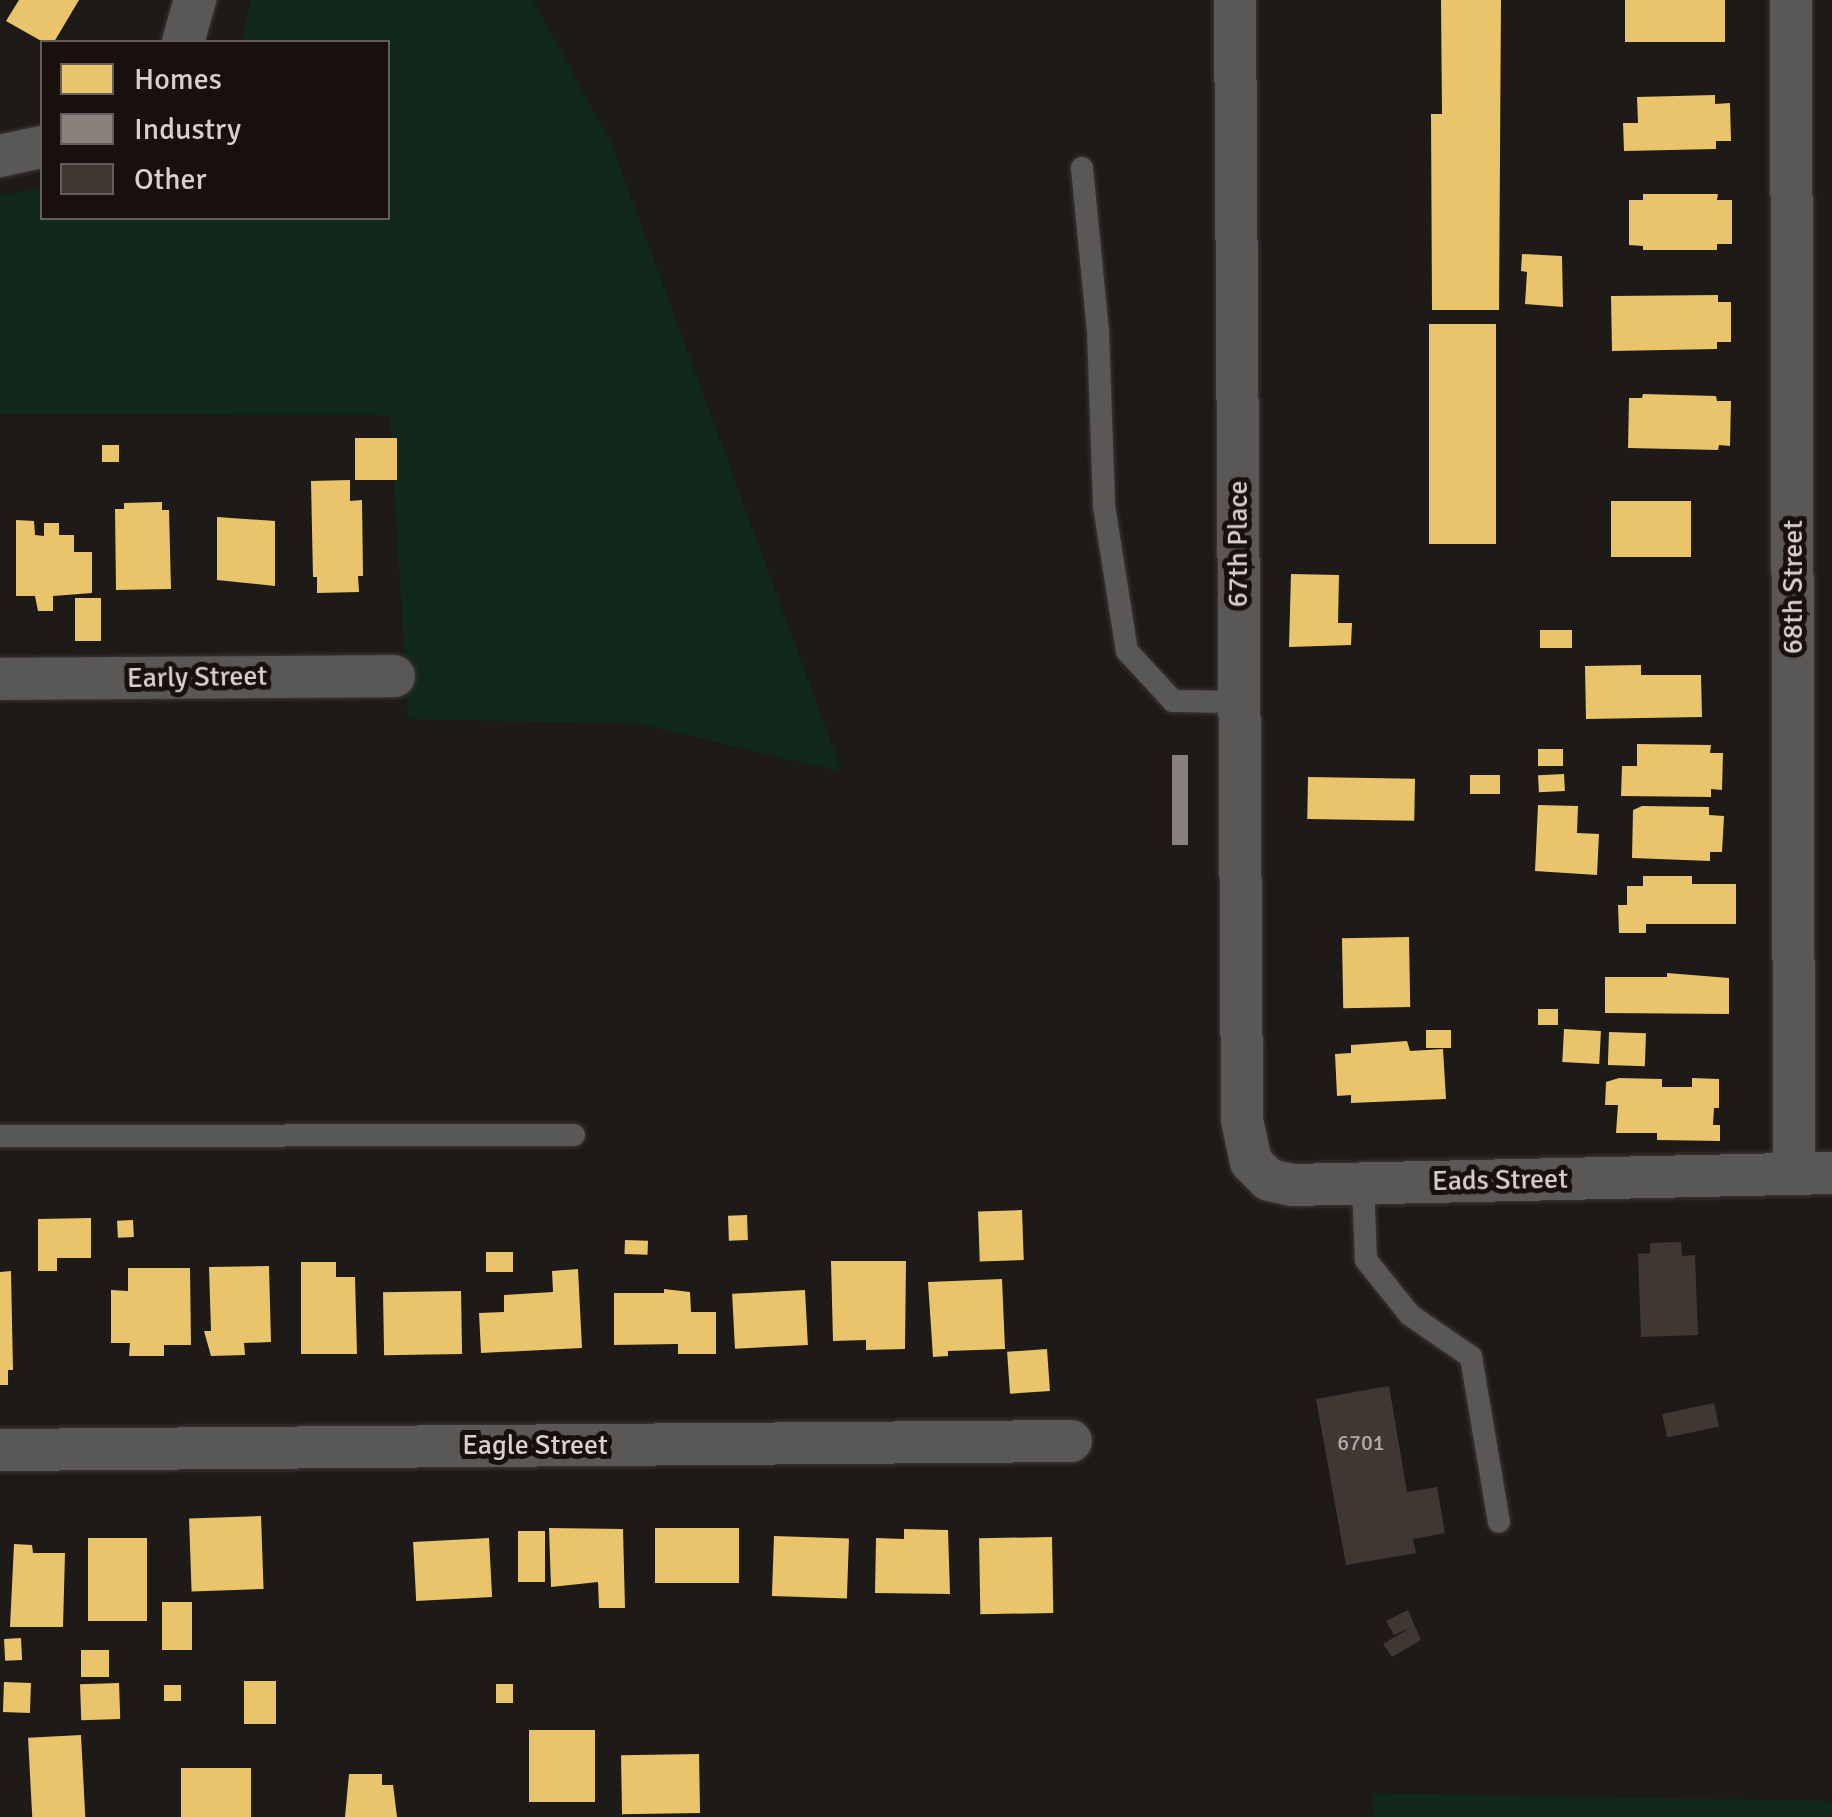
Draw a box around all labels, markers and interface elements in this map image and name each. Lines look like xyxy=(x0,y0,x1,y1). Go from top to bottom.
legend xyxy=(40,40,390,220)
text: Homes xyxy=(134,61,222,98)
text: Industry xyxy=(134,111,241,148)
text: Other xyxy=(134,161,207,198)
street label: 67th Place xyxy=(1221,481,1255,607)
street label: 68th Street xyxy=(1776,520,1810,654)
street label: Early Street xyxy=(127,659,267,695)
street label: Eads Street xyxy=(1432,1162,1568,1198)
street label: Eagle Street xyxy=(462,1428,608,1462)
house number: 6701 xyxy=(1337,1430,1385,1456)

